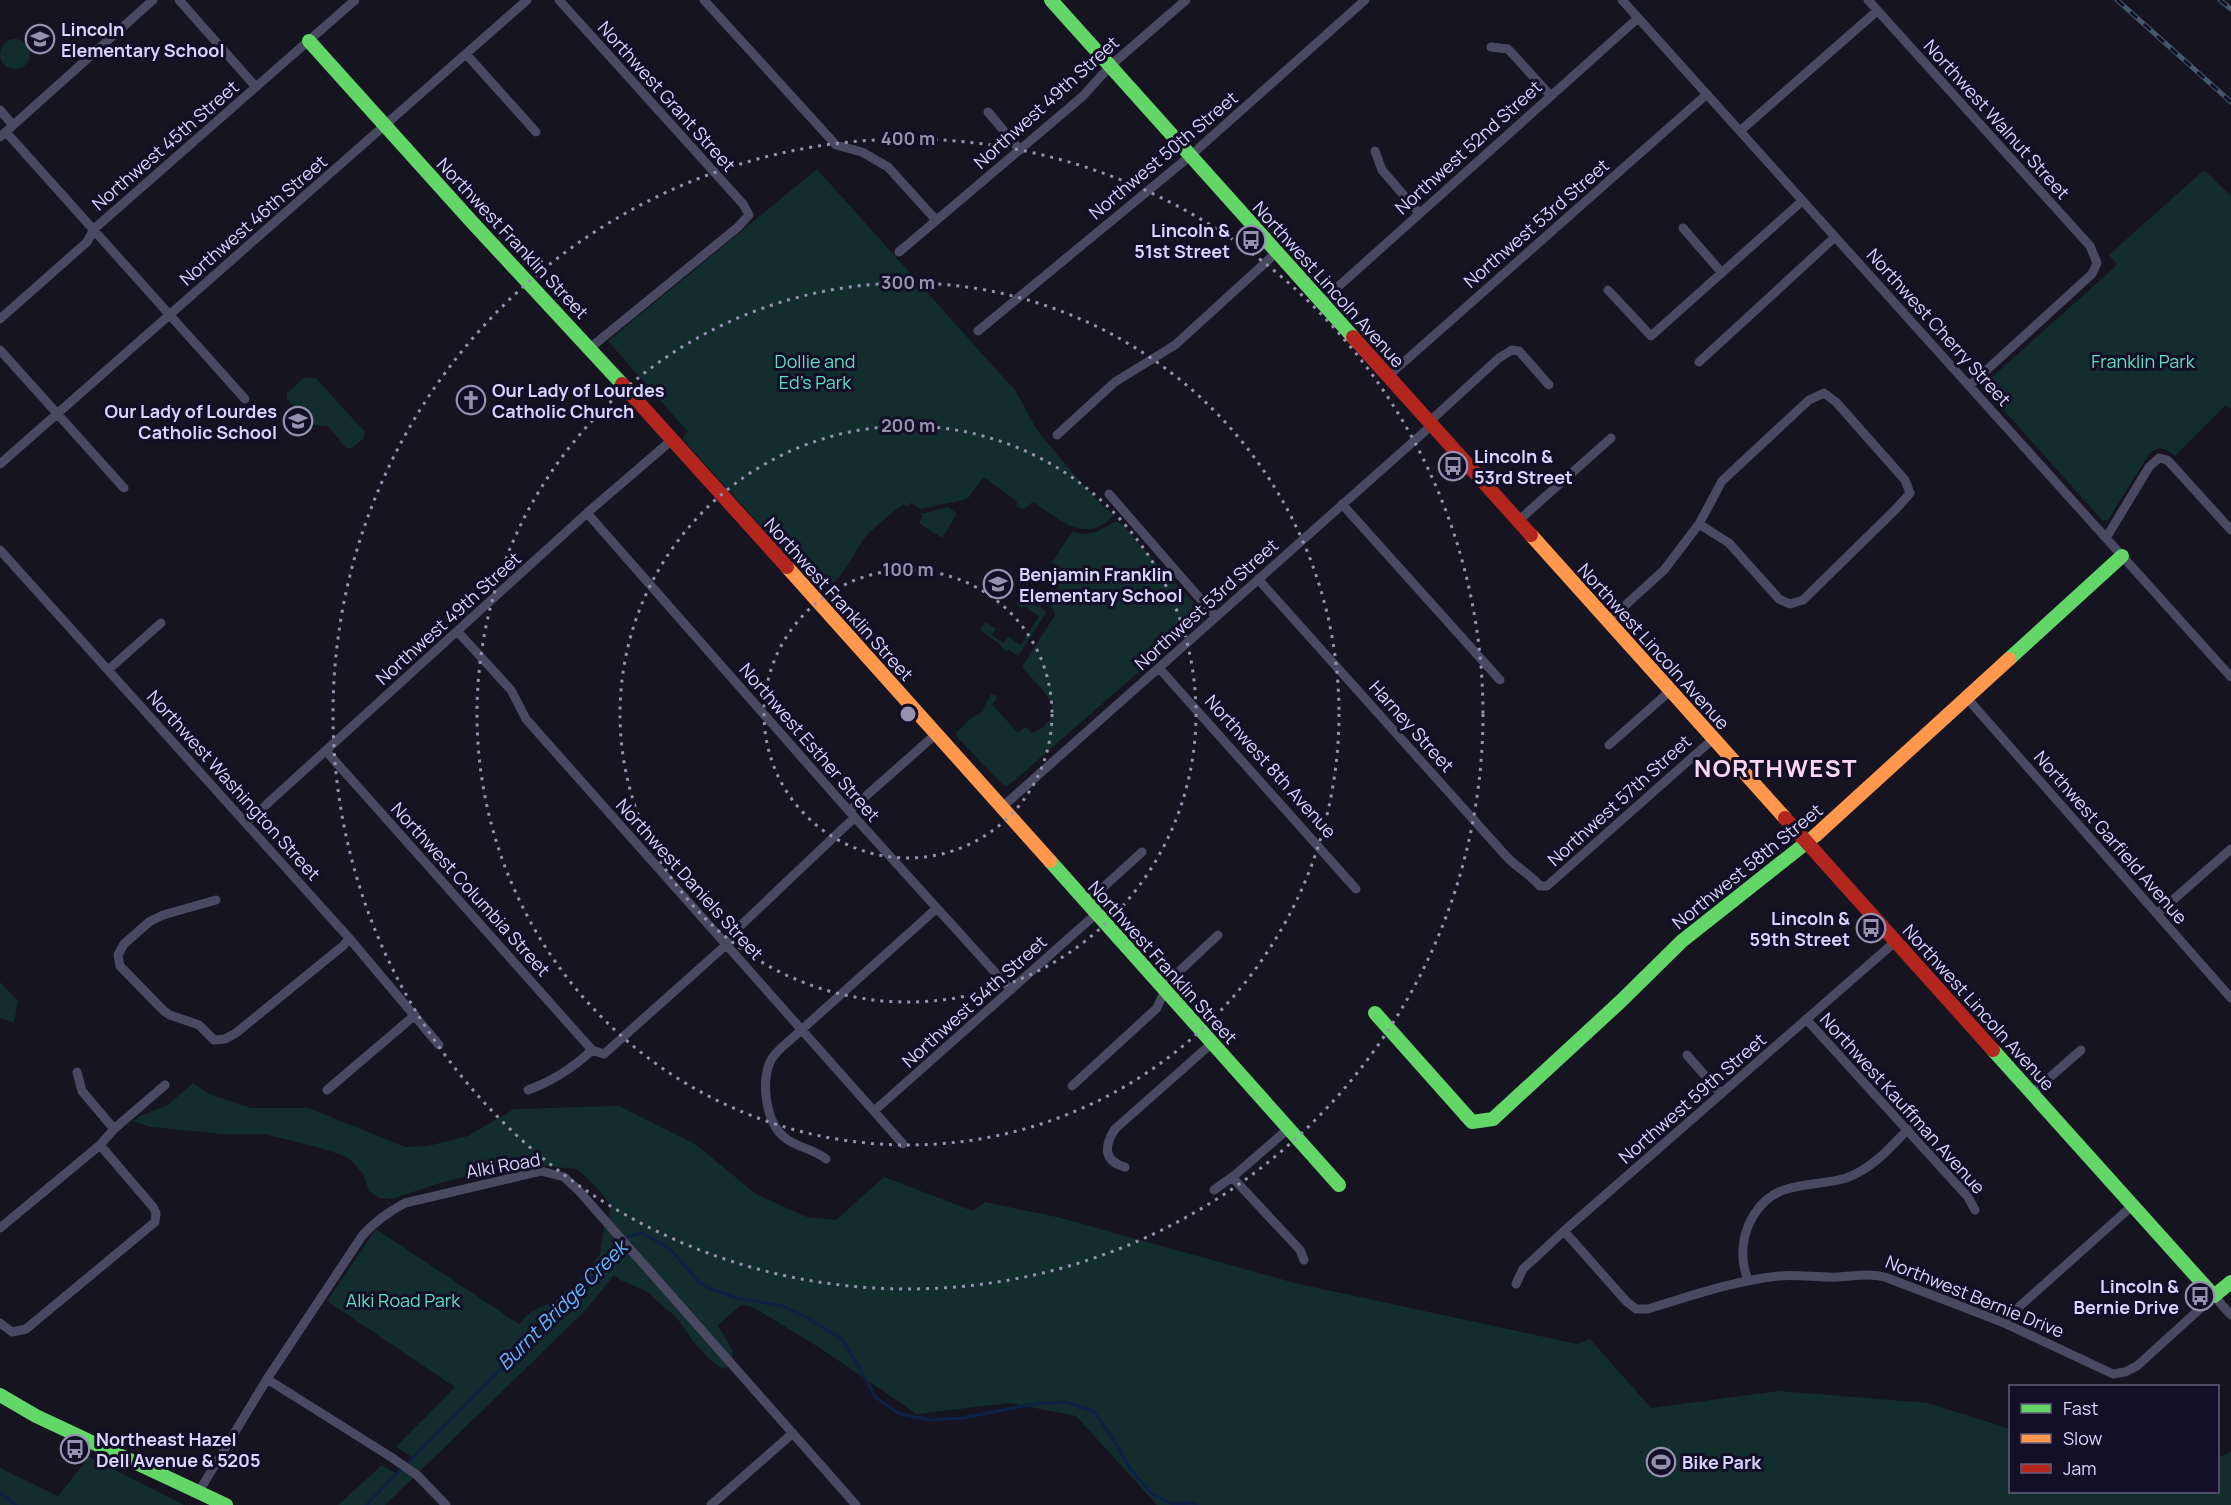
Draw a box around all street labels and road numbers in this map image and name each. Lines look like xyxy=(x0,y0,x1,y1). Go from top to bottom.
street label: Northwest Grant Street xyxy=(593,16,741,176)
street label: Northwest 49th Street xyxy=(968,30,1124,174)
street label: Northwest Walnut Street xyxy=(1919,34,2075,204)
street label: Northwest 45th Street xyxy=(87,75,243,215)
street label: Northwest 52nd Street xyxy=(1390,75,1546,219)
street label: Northwest 50th Street xyxy=(1084,86,1242,224)
street label: Northwest 46th Street xyxy=(174,149,332,291)
street label: Northwest Franklin Street xyxy=(432,152,594,324)
street label: Northwest 53rd Street xyxy=(1458,153,1614,293)
street label: Northwest Lincoln Avenue xyxy=(1248,196,1410,372)
street label: Northwest Cherry Street xyxy=(1862,243,2016,411)
street label: Northwest Franklin Street xyxy=(759,512,919,686)
street label: Northwest 53rd Street xyxy=(1129,533,1283,675)
street label: Northwest 49th Street xyxy=(370,546,526,690)
street label: Northwest Lincoln Avenue xyxy=(1573,558,1735,734)
street label: Northwest Esther Street xyxy=(734,658,886,826)
street label: Harney Street xyxy=(1364,675,1460,777)
street label: Northwest Washington Street xyxy=(142,685,326,885)
street label: Northwest 8th Avenue xyxy=(1200,689,1342,843)
street label: Northwest 57th Street xyxy=(1542,729,1696,871)
street label: Northwest Garfield Avenue xyxy=(2029,745,2193,929)
street label: Northwest Daniels Street xyxy=(611,793,769,965)
street label: Northwest Columbia Street xyxy=(386,797,556,981)
street label: Northwest 58th Street xyxy=(1667,798,1827,934)
street label: Northwest Franklin Street xyxy=(1083,875,1243,1049)
street label: Northwest Lincoln Avenue xyxy=(1898,919,2060,1095)
street label: Northwest 54th Street xyxy=(896,930,1052,1072)
street label: Northwest Kauffman Avenue xyxy=(1815,1007,1991,1199)
street label: Northwest 59th Street xyxy=(1613,1027,1771,1169)
street label: Alki Road xyxy=(464,1147,542,1183)
street label: Northwest Bernie Drive xyxy=(1882,1249,2068,1343)

